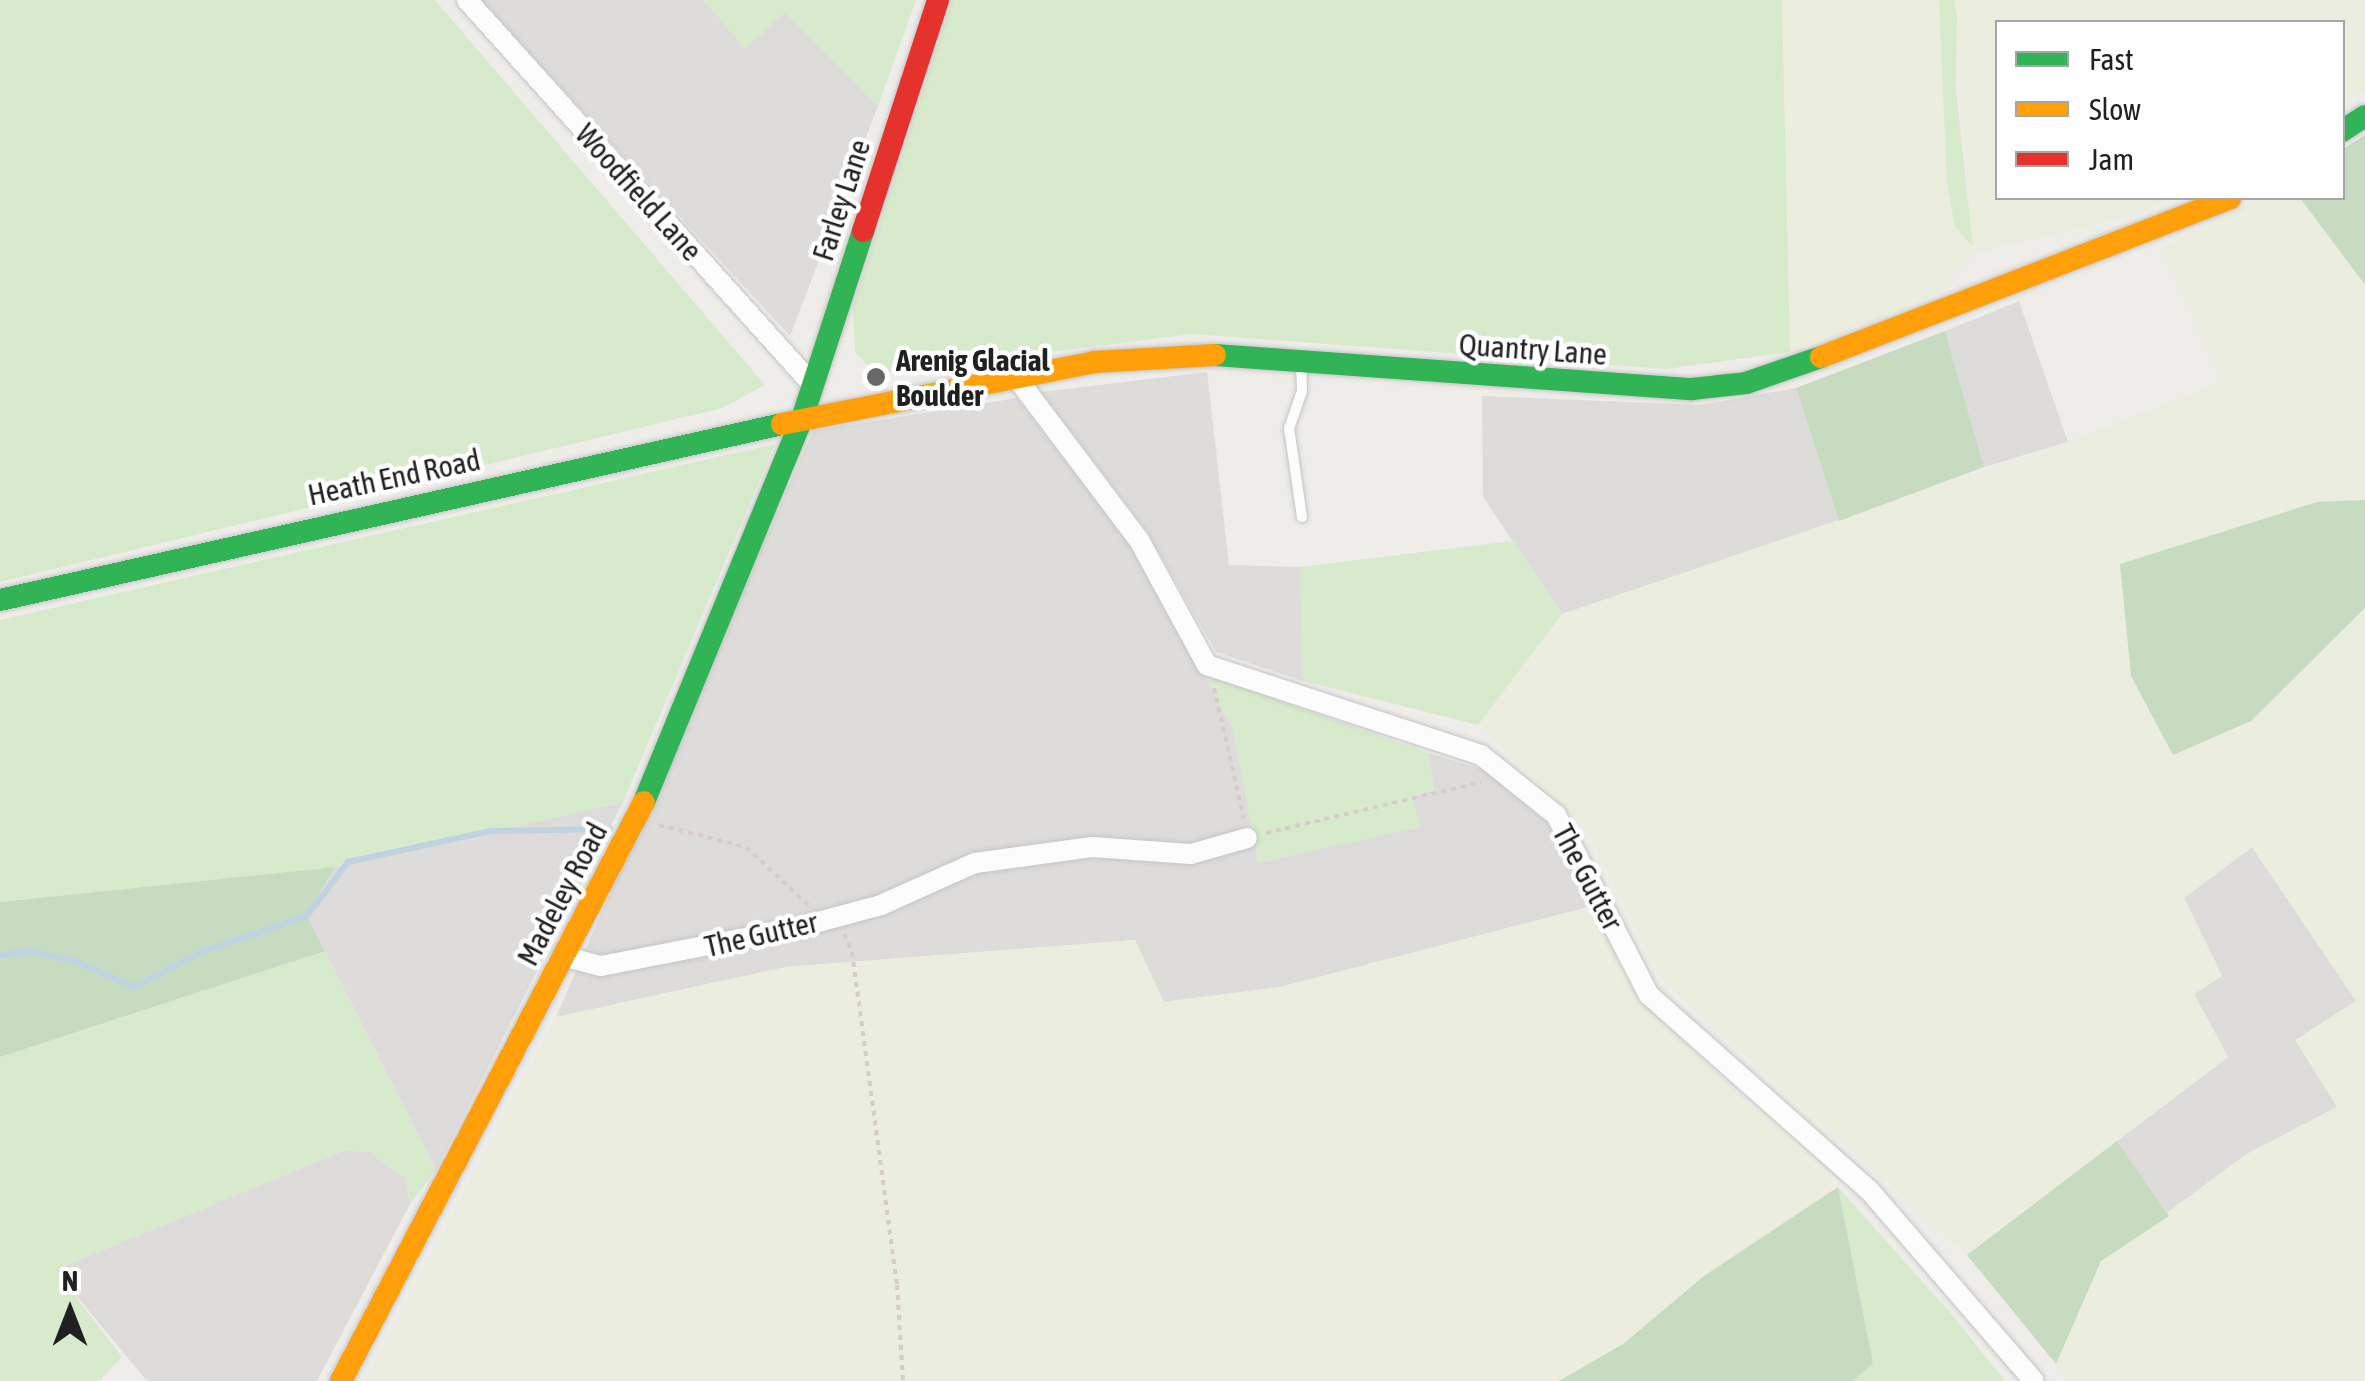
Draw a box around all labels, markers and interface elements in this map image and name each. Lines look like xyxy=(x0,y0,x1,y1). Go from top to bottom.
legend xyxy=(1995,20,2345,200)
text: Fast xyxy=(2089,42,2134,76)
text: Slow xyxy=(2089,92,2141,126)
street label: Woodfield Lane xyxy=(568,116,710,268)
street label: Farley Lane xyxy=(804,135,878,265)
text: Jam xyxy=(2089,142,2134,176)
street label: Quantry Lane xyxy=(1458,326,1608,372)
place label: Arenig Glacial Boulder xyxy=(896,342,1049,412)
marker: Arenig Glacial Boulder xyxy=(865,366,887,388)
street label: Heath End Road xyxy=(305,441,483,513)
street label: Madeley Road xyxy=(509,816,615,972)
street label: The Gutter xyxy=(1545,818,1631,936)
street label: The Gutter xyxy=(701,904,821,964)
north arrow xyxy=(20,1261,120,1361)
text: N xyxy=(62,1265,78,1297)

